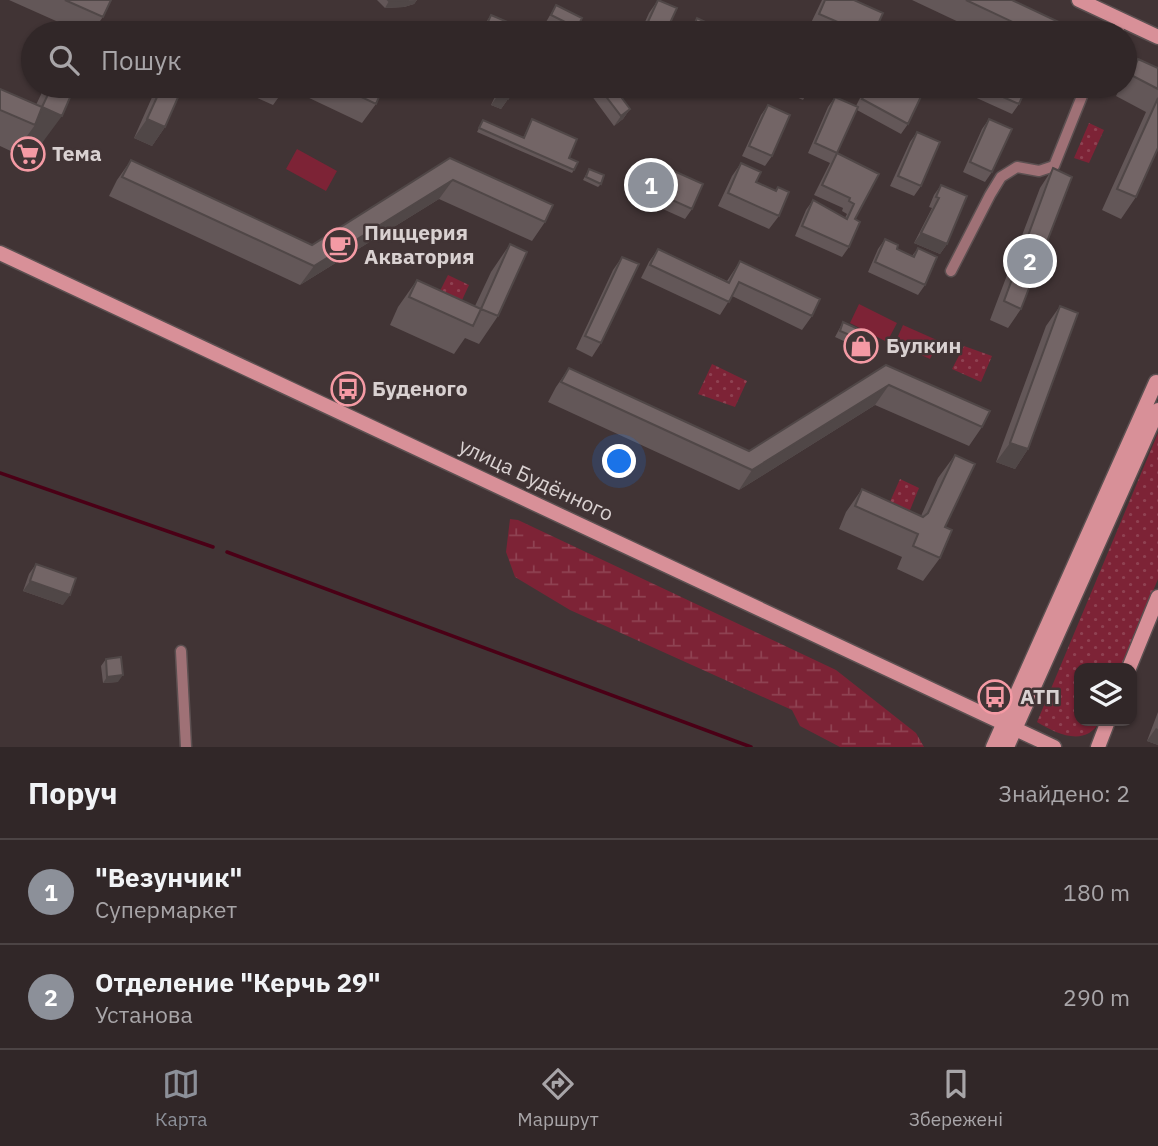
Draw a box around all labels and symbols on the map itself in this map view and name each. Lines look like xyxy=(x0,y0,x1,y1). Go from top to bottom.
supermarket icon: Тема xyxy=(9,135,47,173)
place label: Тема xyxy=(52,139,102,167)
pin: 1 xyxy=(628,159,674,211)
place label: Пиццерия Акватория xyxy=(364,218,474,270)
cafe icon: Пиццерия Акватория xyxy=(321,226,359,264)
pin: 2 xyxy=(1007,235,1053,287)
shop icon: Булкин xyxy=(842,327,880,365)
place label: Булкин xyxy=(886,331,961,359)
bus stop icon: Буденого xyxy=(329,370,367,408)
place label: Буденого xyxy=(372,374,468,402)
street label: улица Будённого xyxy=(455,431,618,527)
your location xyxy=(602,444,636,478)
bus stop icon: АТП xyxy=(976,678,1014,716)
place label: АТП xyxy=(1020,682,1060,710)

